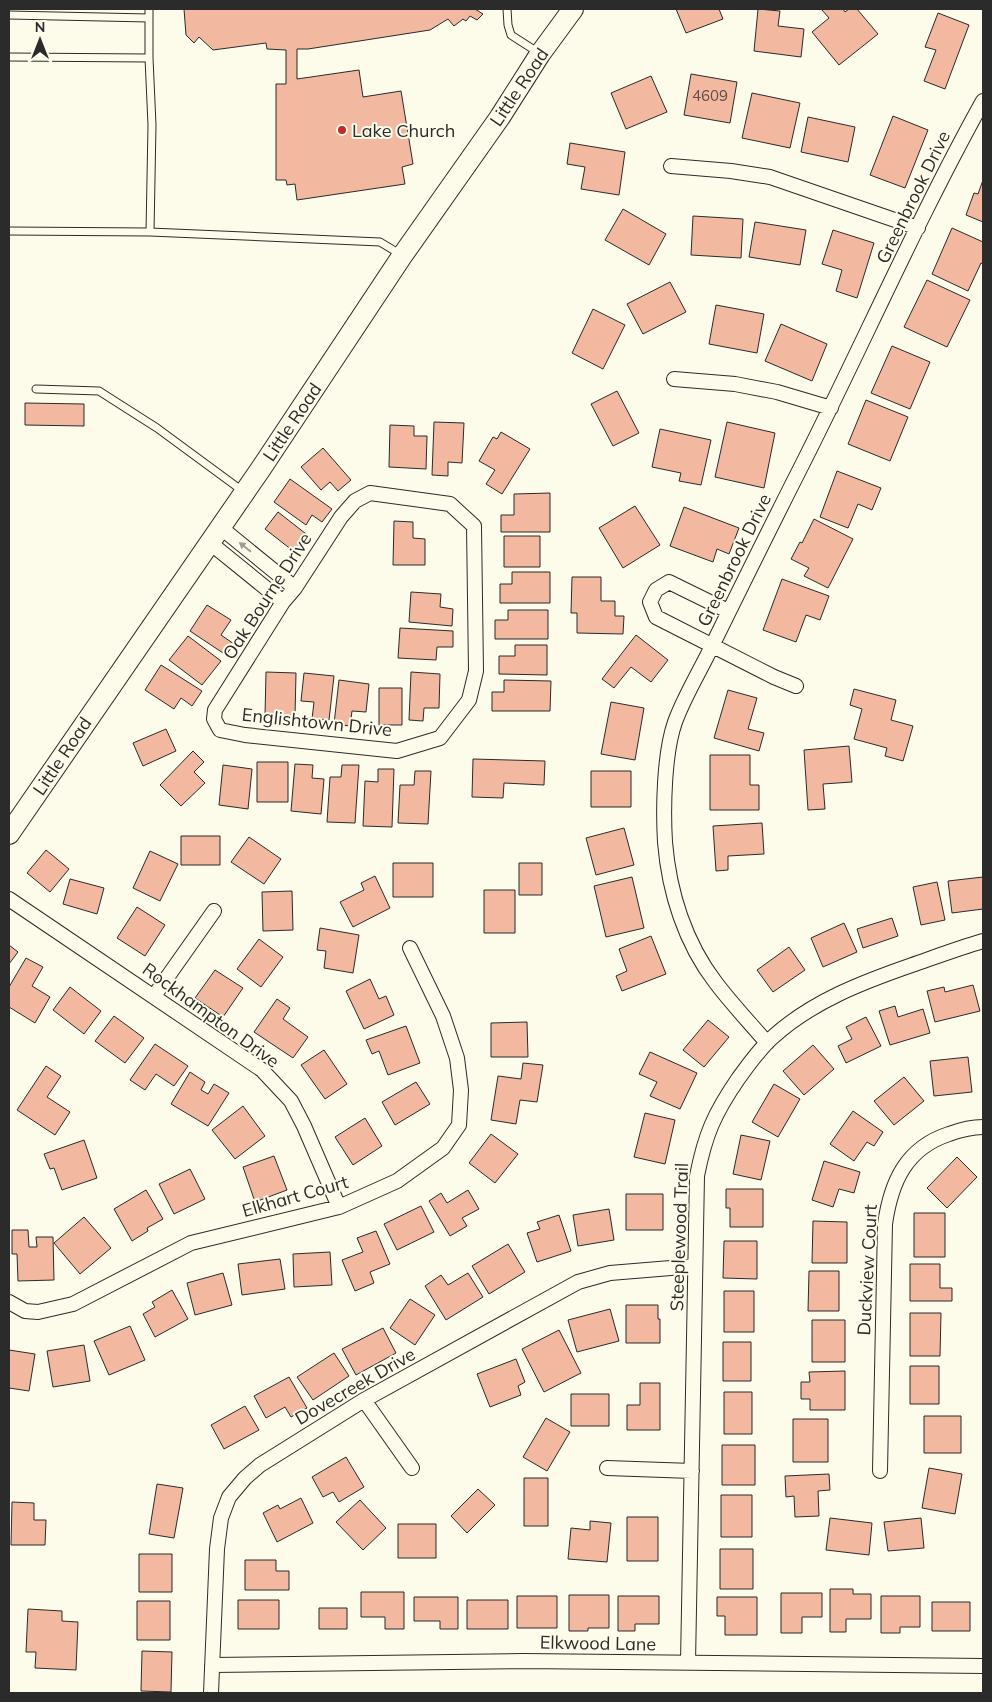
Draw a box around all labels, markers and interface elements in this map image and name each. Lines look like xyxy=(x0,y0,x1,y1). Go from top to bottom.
north arrow xyxy=(15,15,65,65)
text: N xyxy=(35,18,45,36)
street label: Little Road xyxy=(484,44,554,130)
house number: 4609 xyxy=(692,86,728,105)
place label: Lake Church xyxy=(352,119,455,142)
marker: Lake Church xyxy=(336,124,348,136)
street label: Greenbrook Drive xyxy=(871,127,955,267)
street label: Little Road xyxy=(257,379,327,465)
street label: Greenbrook Drive xyxy=(692,490,776,630)
street label: Oak Bourne Drive xyxy=(217,528,317,664)
one-way arrow xyxy=(239,542,252,553)
street label: Englishtown Drive xyxy=(241,703,393,741)
street label: Little Road xyxy=(27,713,97,799)
street label: Rockhampton Drive xyxy=(138,958,284,1072)
street label: Steeplewood Trail xyxy=(665,1162,693,1312)
street label: Elkhart Court xyxy=(239,1170,351,1222)
street label: Duckview Court xyxy=(852,1204,882,1336)
street label: Dovecreek Drive xyxy=(291,1342,419,1430)
street label: Elkwood Lane xyxy=(540,1630,656,1656)

